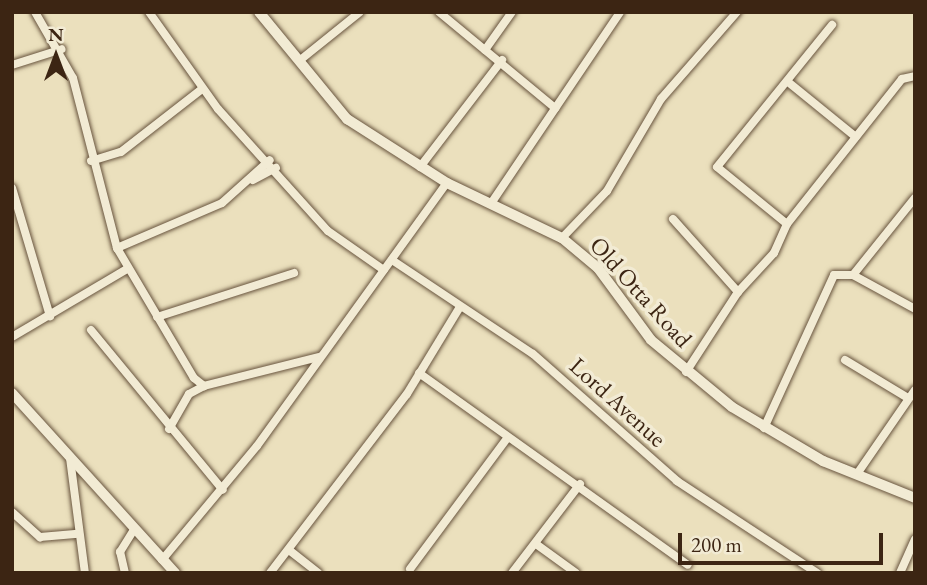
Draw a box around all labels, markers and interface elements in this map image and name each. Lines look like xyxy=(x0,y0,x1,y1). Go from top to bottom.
north arrow xyxy=(21,21,91,91)
text: N xyxy=(48,22,64,47)
street label: Old Otta Road xyxy=(584,231,698,353)
street label: Lord Avenue xyxy=(564,351,672,453)
scale bar xyxy=(682,518,887,562)
text: 200 m xyxy=(691,531,742,558)

